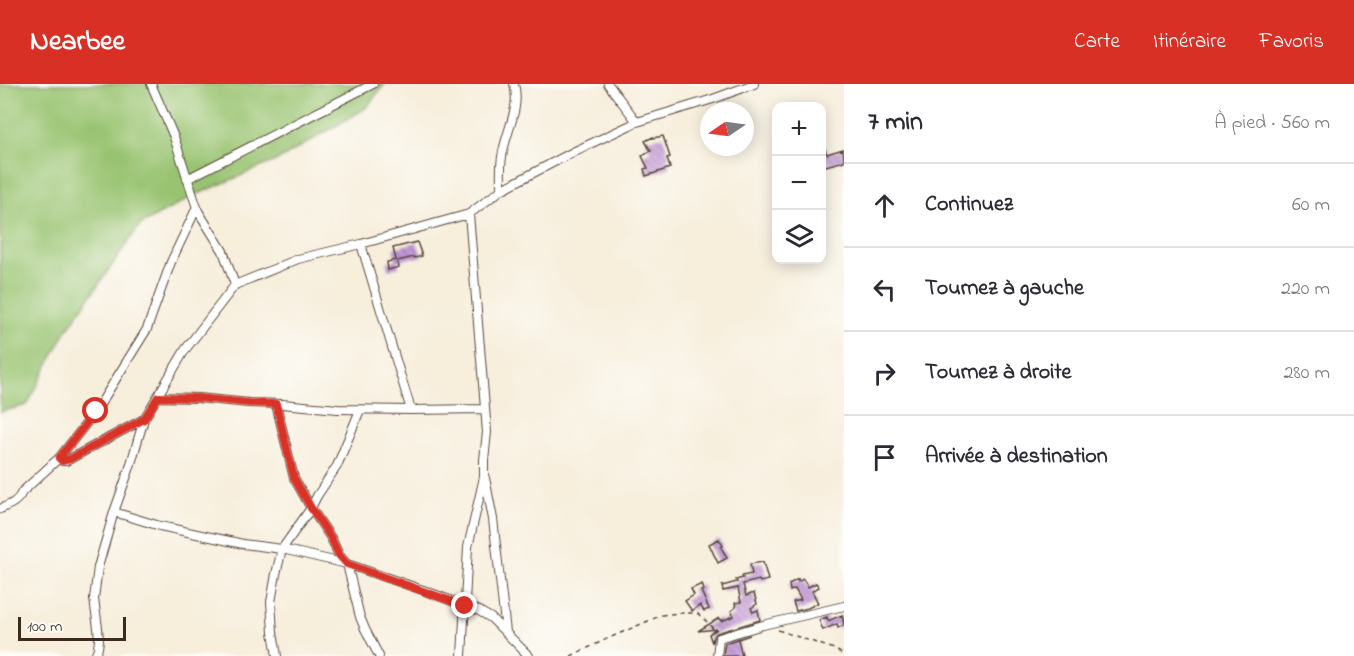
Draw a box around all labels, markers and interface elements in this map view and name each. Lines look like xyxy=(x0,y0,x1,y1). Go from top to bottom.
text: Nearbee xyxy=(30,22,125,63)
text: Carte xyxy=(1074,27,1120,57)
text: Itinéraire xyxy=(1153,27,1226,57)
text: Favoris xyxy=(1259,27,1324,57)
north arrow xyxy=(700,102,754,156)
map controls xyxy=(772,102,826,264)
button: + xyxy=(772,102,826,156)
text: 7 min xyxy=(868,104,923,142)
text: À pied · 560 m xyxy=(1214,109,1330,138)
button: − xyxy=(772,156,826,210)
icon: ahead xyxy=(868,189,901,222)
text: Continuez xyxy=(925,189,1013,221)
text: 60 m xyxy=(1292,191,1330,220)
button: layers xyxy=(772,210,826,264)
icon: left xyxy=(868,273,901,306)
text: Tournez à gauche xyxy=(925,273,1084,305)
text: 220 m xyxy=(1281,275,1330,304)
icon: right xyxy=(868,357,901,390)
text: Tournez à droite xyxy=(925,357,1071,389)
text: 280 m xyxy=(1283,359,1330,388)
route start xyxy=(82,397,108,423)
icon: arrive xyxy=(868,441,901,474)
text: Arrivée à destination xyxy=(925,441,1108,473)
route end xyxy=(451,592,477,618)
scale bar xyxy=(18,614,126,642)
text: 100 m xyxy=(27,615,62,639)

